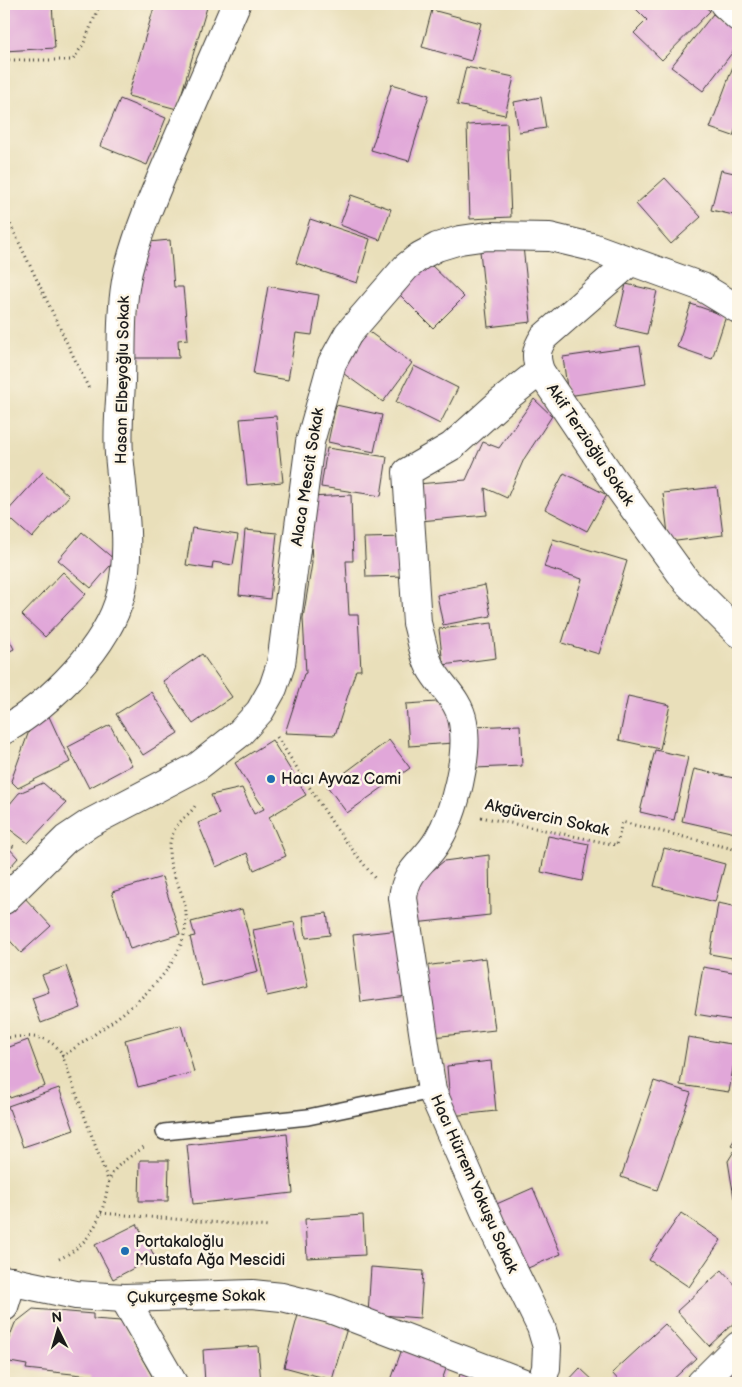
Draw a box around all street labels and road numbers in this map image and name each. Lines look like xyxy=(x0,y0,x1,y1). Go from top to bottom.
street label: Hasan Elbeyoğlu Sokak xyxy=(112,296,134,464)
street label: Akif Terzioğlu Sokak xyxy=(542,380,638,510)
street label: Alaca Mescit Sokak xyxy=(288,406,328,548)
street label: Akgüvercin Sokak xyxy=(483,796,611,840)
street label: Hacı Hürrem Yokuşu Sokak xyxy=(426,1092,522,1276)
street label: Çukurçeşme Sokak xyxy=(127,1286,265,1308)

